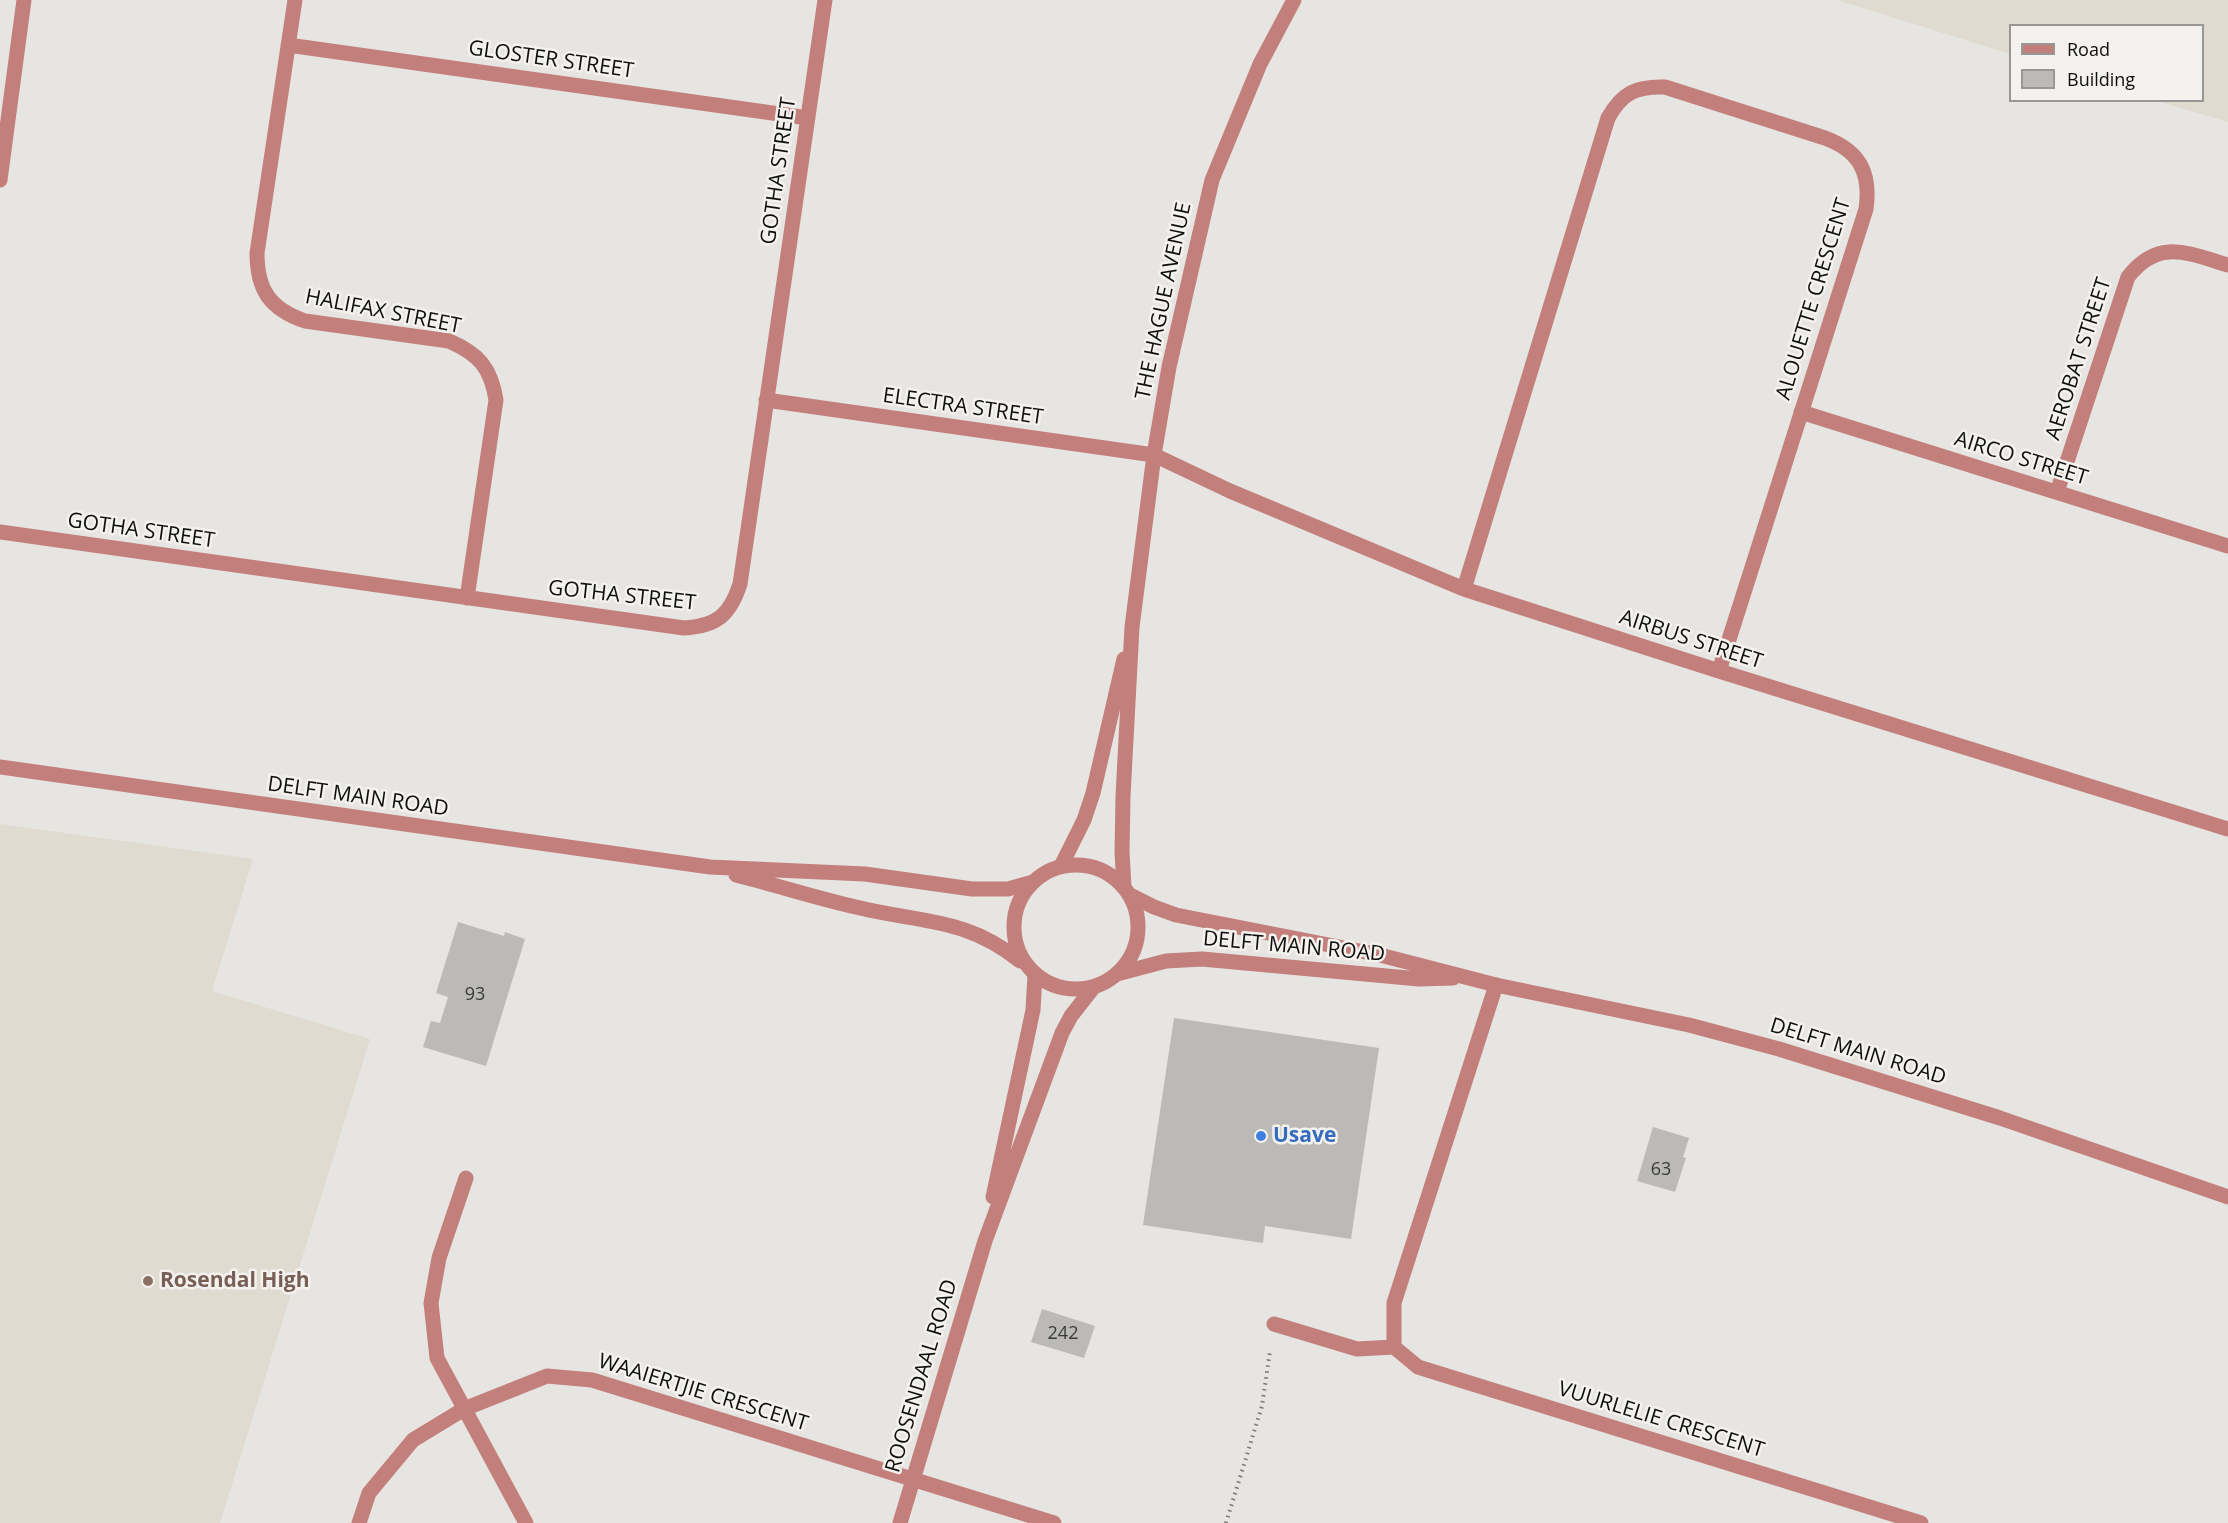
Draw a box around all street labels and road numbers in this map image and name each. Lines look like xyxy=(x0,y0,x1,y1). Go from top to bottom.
street label: GLOSTER STREET xyxy=(467,36,635,84)
street label: GOTHA STREET xyxy=(756,96,802,246)
street label: ALOUETTE CRESCENT xyxy=(1771,195,1857,403)
street label: THE HAGUE AVENUE xyxy=(1131,200,1197,402)
street label: AEROBAT STREET xyxy=(2041,275,2117,443)
street label: HALIFAX STREET xyxy=(303,285,463,339)
street label: ELECTRA STREET xyxy=(881,383,1045,431)
street label: AIRCO STREET xyxy=(1951,427,2091,491)
street label: GOTHA STREET xyxy=(66,508,216,554)
street label: GOTHA STREET xyxy=(547,576,697,616)
street label: AIRBUS STREET xyxy=(1616,605,1766,675)
street label: DELFT MAIN ROAD xyxy=(266,772,450,822)
street label: DELFT MAIN ROAD xyxy=(1202,926,1386,968)
street label: DELFT MAIN ROAD xyxy=(1767,1013,1949,1091)
street label: ROOSENDAAL ROAD xyxy=(881,1276,963,1476)
street label: WAAIERTJIE CRESCENT xyxy=(595,1349,811,1437)
street label: VUURLELIE CRESCENT xyxy=(1555,1377,1767,1463)

